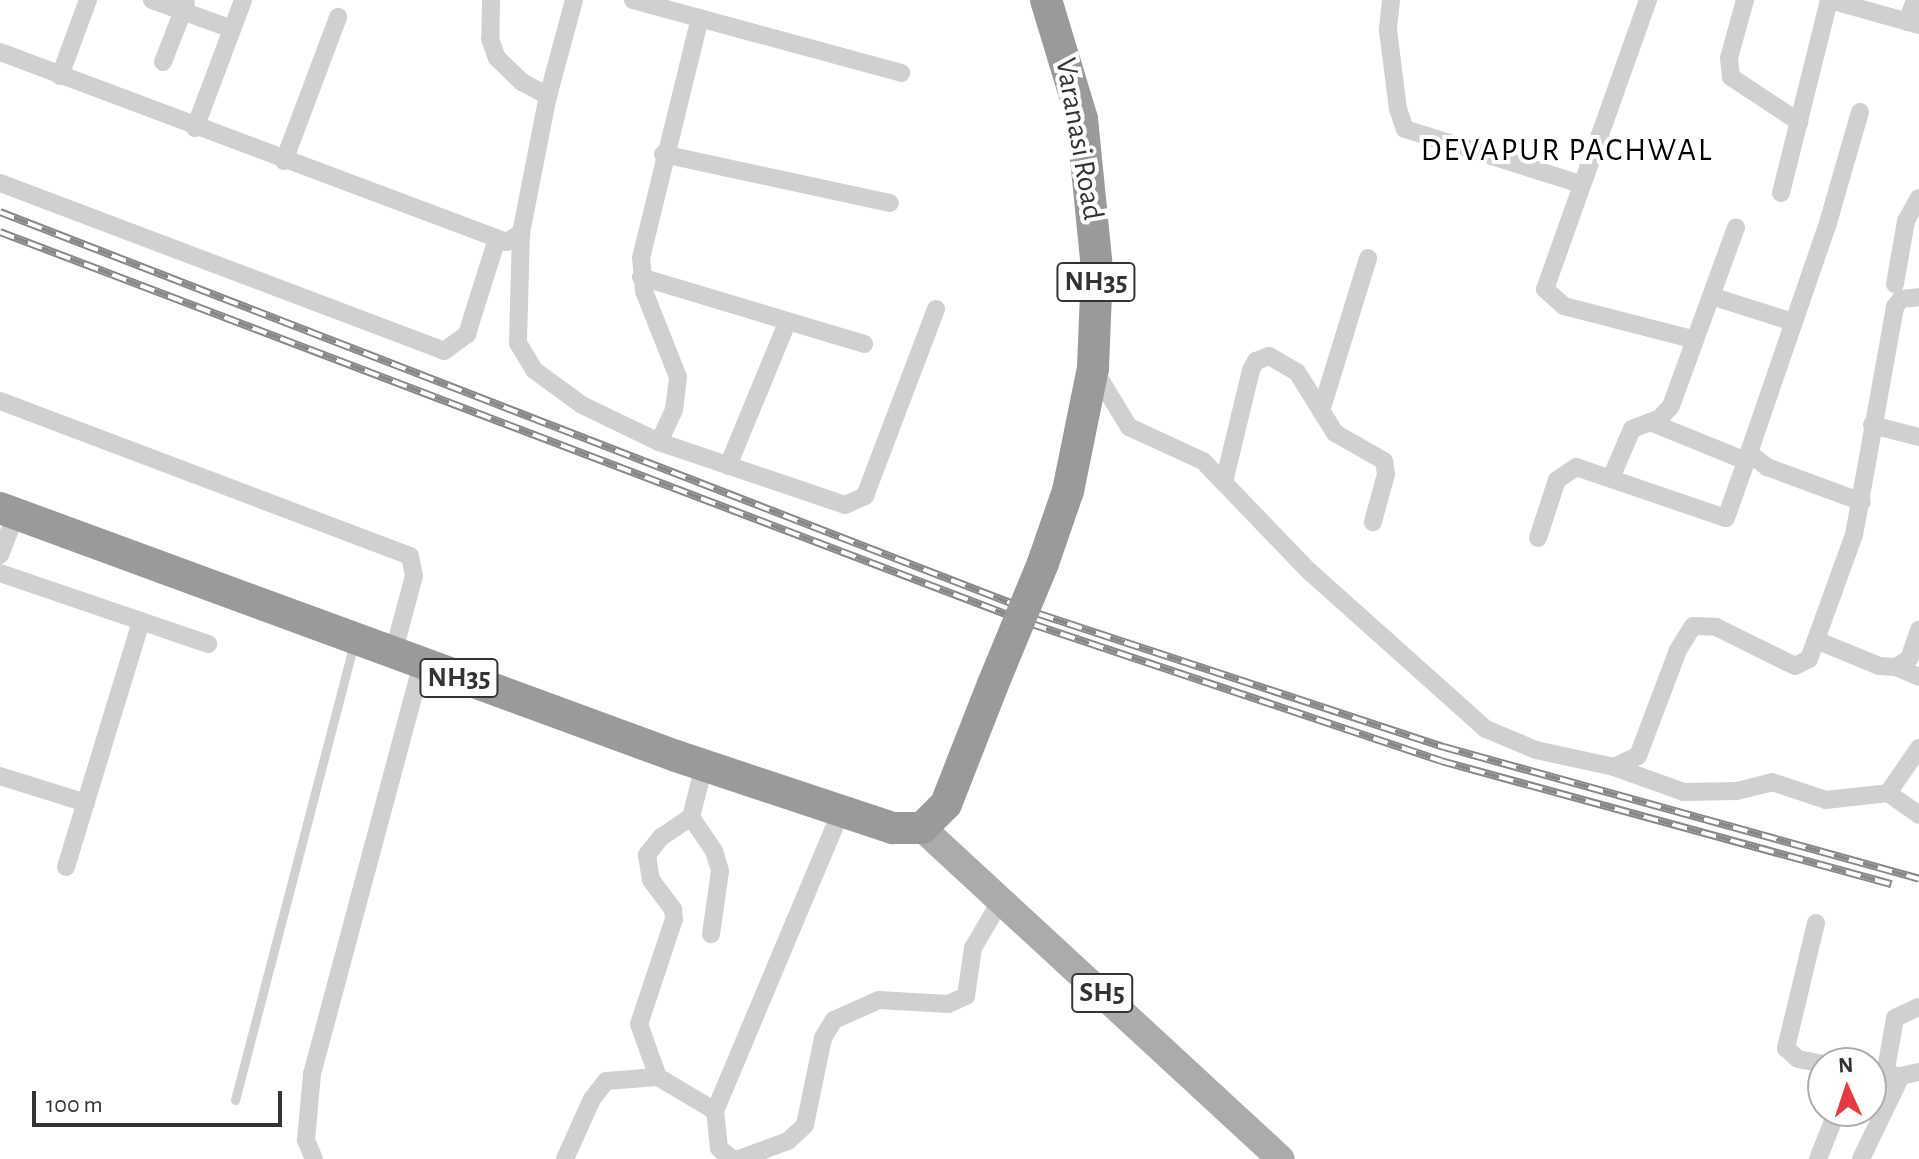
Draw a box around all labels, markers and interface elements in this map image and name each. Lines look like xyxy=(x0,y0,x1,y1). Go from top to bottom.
street label: Varanasi Road xyxy=(1047,55,1111,223)
district label: DEVAPUR PACHWAL xyxy=(1421,131,1713,169)
road number: NH35 xyxy=(1056,258,1136,306)
road number: NH35 xyxy=(419,654,499,702)
road number: SH5 xyxy=(1070,969,1134,1017)
north arrow xyxy=(1807,1047,1887,1127)
text: N xyxy=(1838,1054,1854,1076)
scale bar xyxy=(36,1075,286,1125)
text: 100 m xyxy=(46,1093,103,1117)

